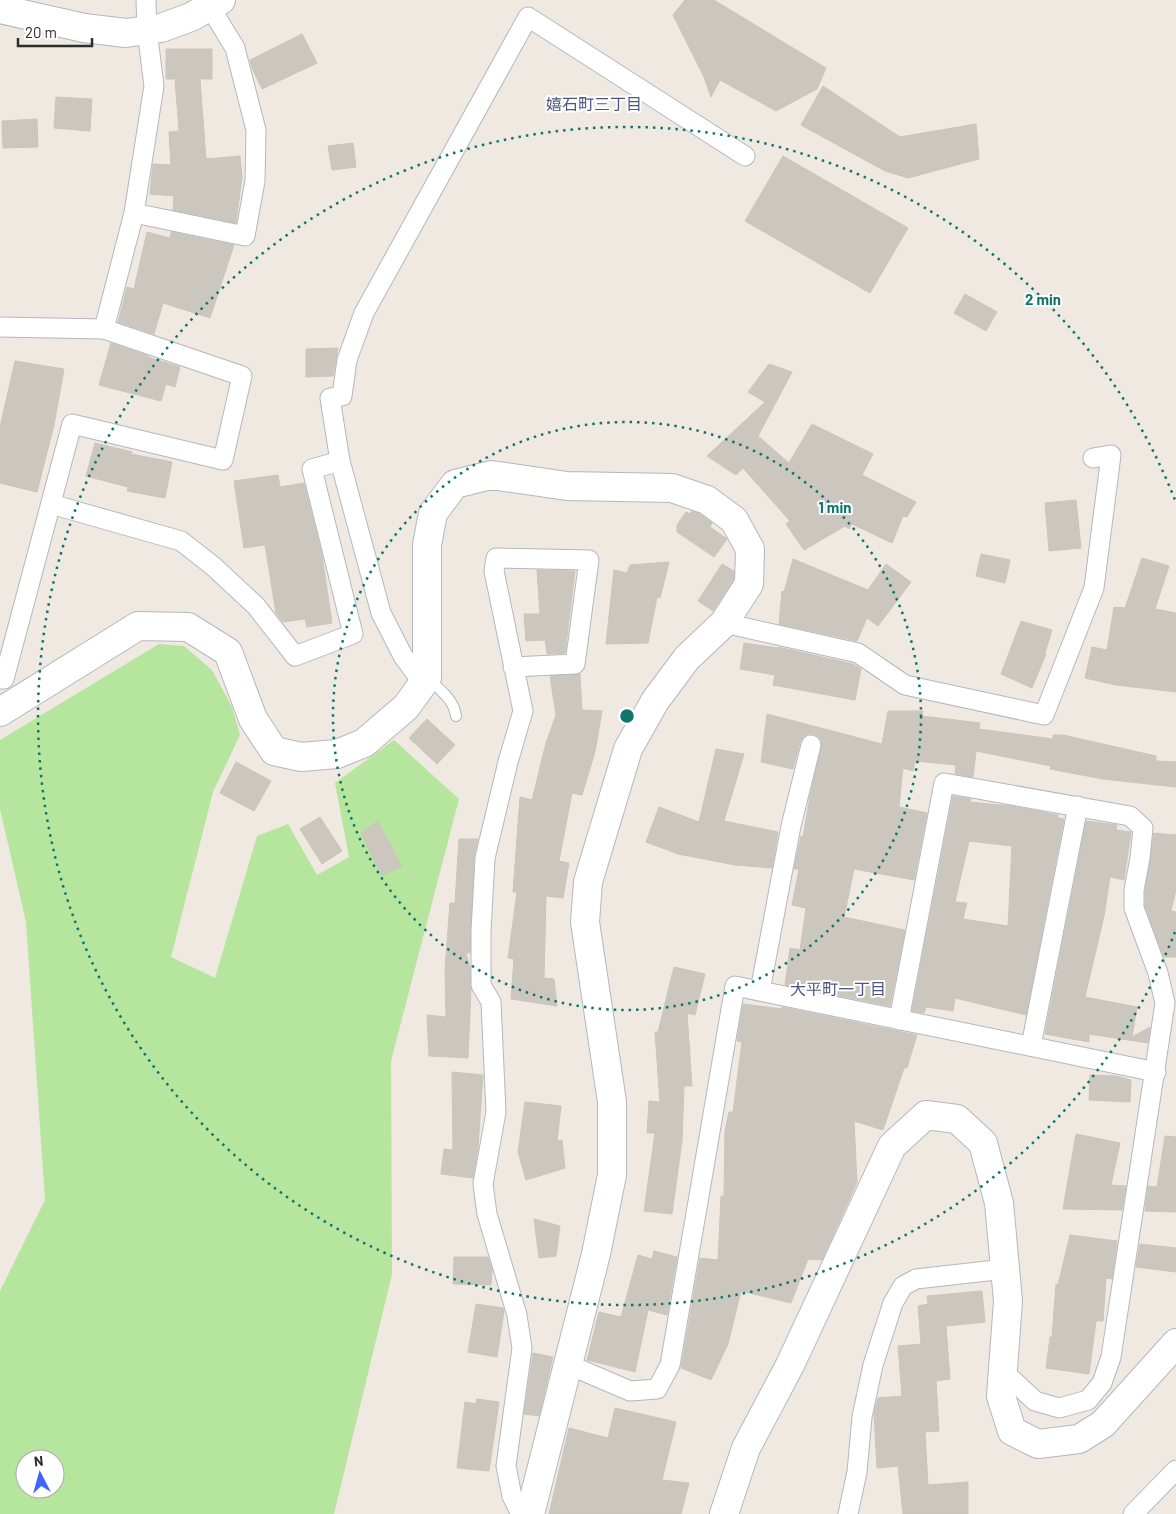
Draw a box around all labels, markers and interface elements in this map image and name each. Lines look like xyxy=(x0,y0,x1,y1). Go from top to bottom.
scale bar xyxy=(18,15,91,47)
text: 20 m xyxy=(25,23,57,41)
district label: 嬉石町三丁目 xyxy=(546,94,642,113)
text: 2 min xyxy=(1025,290,1061,308)
text: 1 min xyxy=(819,498,851,516)
centre of rings xyxy=(618,707,636,725)
district label: 大平町一丁目 xyxy=(790,979,886,998)
north arrow xyxy=(15,1449,65,1499)
text: N xyxy=(33,1452,44,1470)

